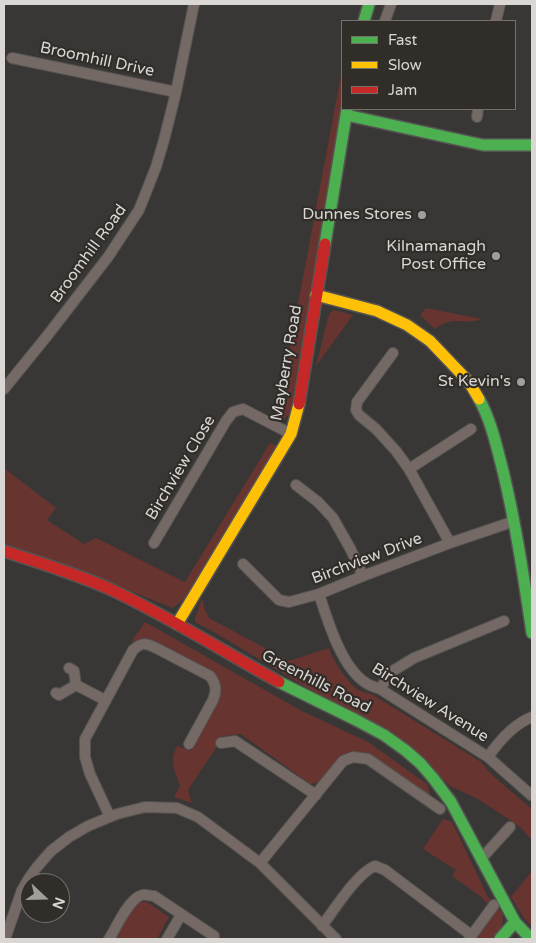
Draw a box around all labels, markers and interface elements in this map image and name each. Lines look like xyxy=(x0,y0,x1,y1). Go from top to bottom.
legend xyxy=(341,20,516,110)
text: Fast xyxy=(388,31,417,49)
street label: Broomhill Drive xyxy=(38,39,156,81)
text: Slow xyxy=(388,56,422,74)
text: Jam xyxy=(388,81,417,99)
street label: Broomhill Road xyxy=(47,201,131,307)
place label: Dunnes Stores xyxy=(302,205,412,225)
marker: Dunnes Stores xyxy=(416,209,428,221)
place label: Kilnamanagh Post Office xyxy=(386,237,486,275)
marker: Kilnamanagh Post Office xyxy=(490,250,502,262)
street label: Mayberry Road xyxy=(267,304,307,422)
place label: St Kevin's xyxy=(438,372,511,392)
marker: St Kevin's xyxy=(515,376,527,388)
street label: Birchview Close xyxy=(142,412,220,524)
street label: Birchview Drive xyxy=(309,529,425,589)
street label: Greenhills Road xyxy=(258,646,374,718)
street label: Birchview Avenue xyxy=(368,659,492,747)
north arrow xyxy=(20,873,70,923)
text: N xyxy=(49,895,68,911)

